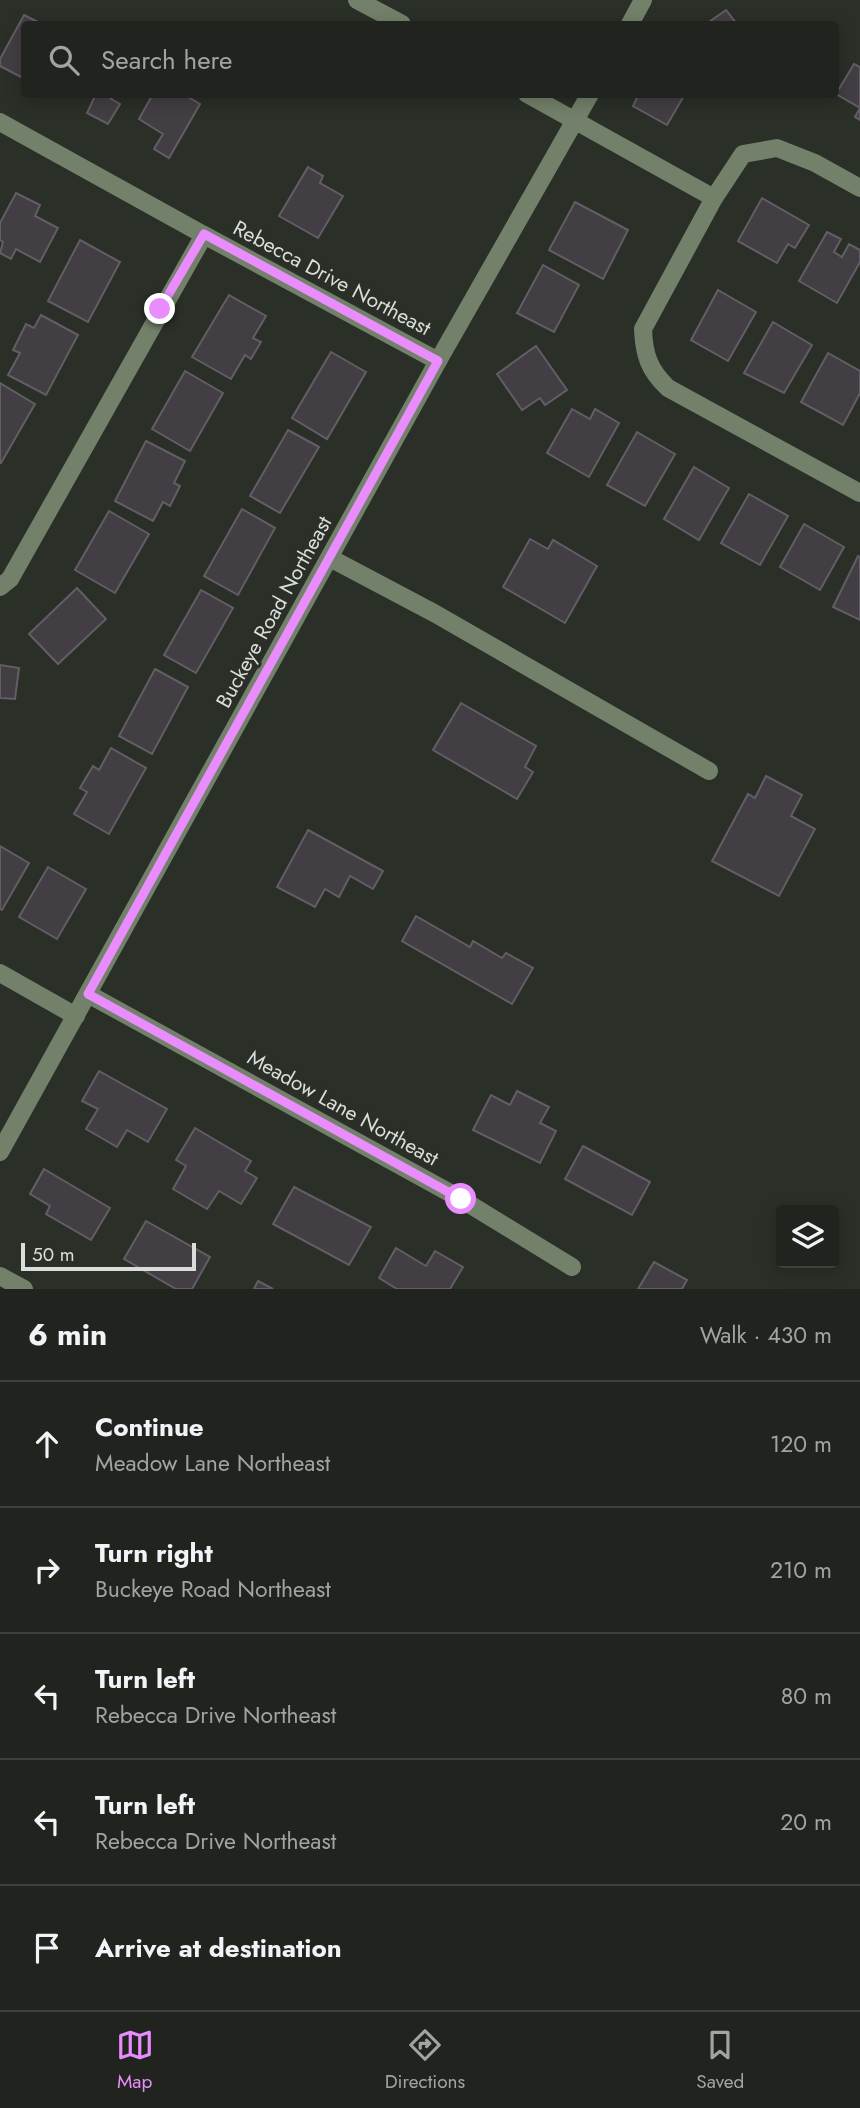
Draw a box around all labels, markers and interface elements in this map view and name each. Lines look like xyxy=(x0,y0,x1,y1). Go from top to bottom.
search box xyxy=(21,21,839,98)
icon: search xyxy=(45,41,83,79)
text: Search here xyxy=(101,41,233,79)
street label: Rebecca Drive Northeast xyxy=(228,213,436,343)
route end xyxy=(144,293,175,324)
street label: Buckeye Road Northeast xyxy=(209,511,339,713)
street label: Meadow Lane Northeast xyxy=(242,1043,444,1173)
route start xyxy=(445,1183,476,1214)
map controls xyxy=(776,1205,839,1268)
button: layers xyxy=(776,1205,839,1268)
scale bar xyxy=(21,1240,196,1272)
text: 50 m xyxy=(32,1241,75,1268)
text: 6 min xyxy=(28,1313,107,1356)
text: Walk · 430 m xyxy=(700,1318,832,1352)
text: Continue xyxy=(95,1408,204,1446)
icon: ahead xyxy=(28,1425,66,1463)
text: 120 m xyxy=(770,1427,832,1461)
text: Meadow Lane Northeast xyxy=(95,1446,330,1480)
text: Turn right xyxy=(95,1534,213,1572)
icon: right xyxy=(28,1551,66,1589)
text: 210 m xyxy=(770,1553,832,1587)
text: Buckeye Road Northeast xyxy=(95,1572,331,1606)
text: Turn left xyxy=(95,1660,195,1698)
icon: left xyxy=(28,1677,66,1715)
text: 80 m xyxy=(781,1679,832,1713)
text: Rebecca Drive Northeast xyxy=(95,1698,336,1732)
text: Turn left xyxy=(95,1786,195,1824)
icon: left xyxy=(28,1803,66,1841)
text: 20 m xyxy=(780,1805,832,1839)
text: Rebecca Drive Northeast xyxy=(95,1824,336,1858)
icon: arrive xyxy=(28,1929,66,1967)
text: Arrive at destination xyxy=(95,1929,342,1967)
tab: Map xyxy=(116,2026,154,2095)
tab: Directions xyxy=(385,2026,465,2095)
tab: Saved xyxy=(696,2026,744,2095)

